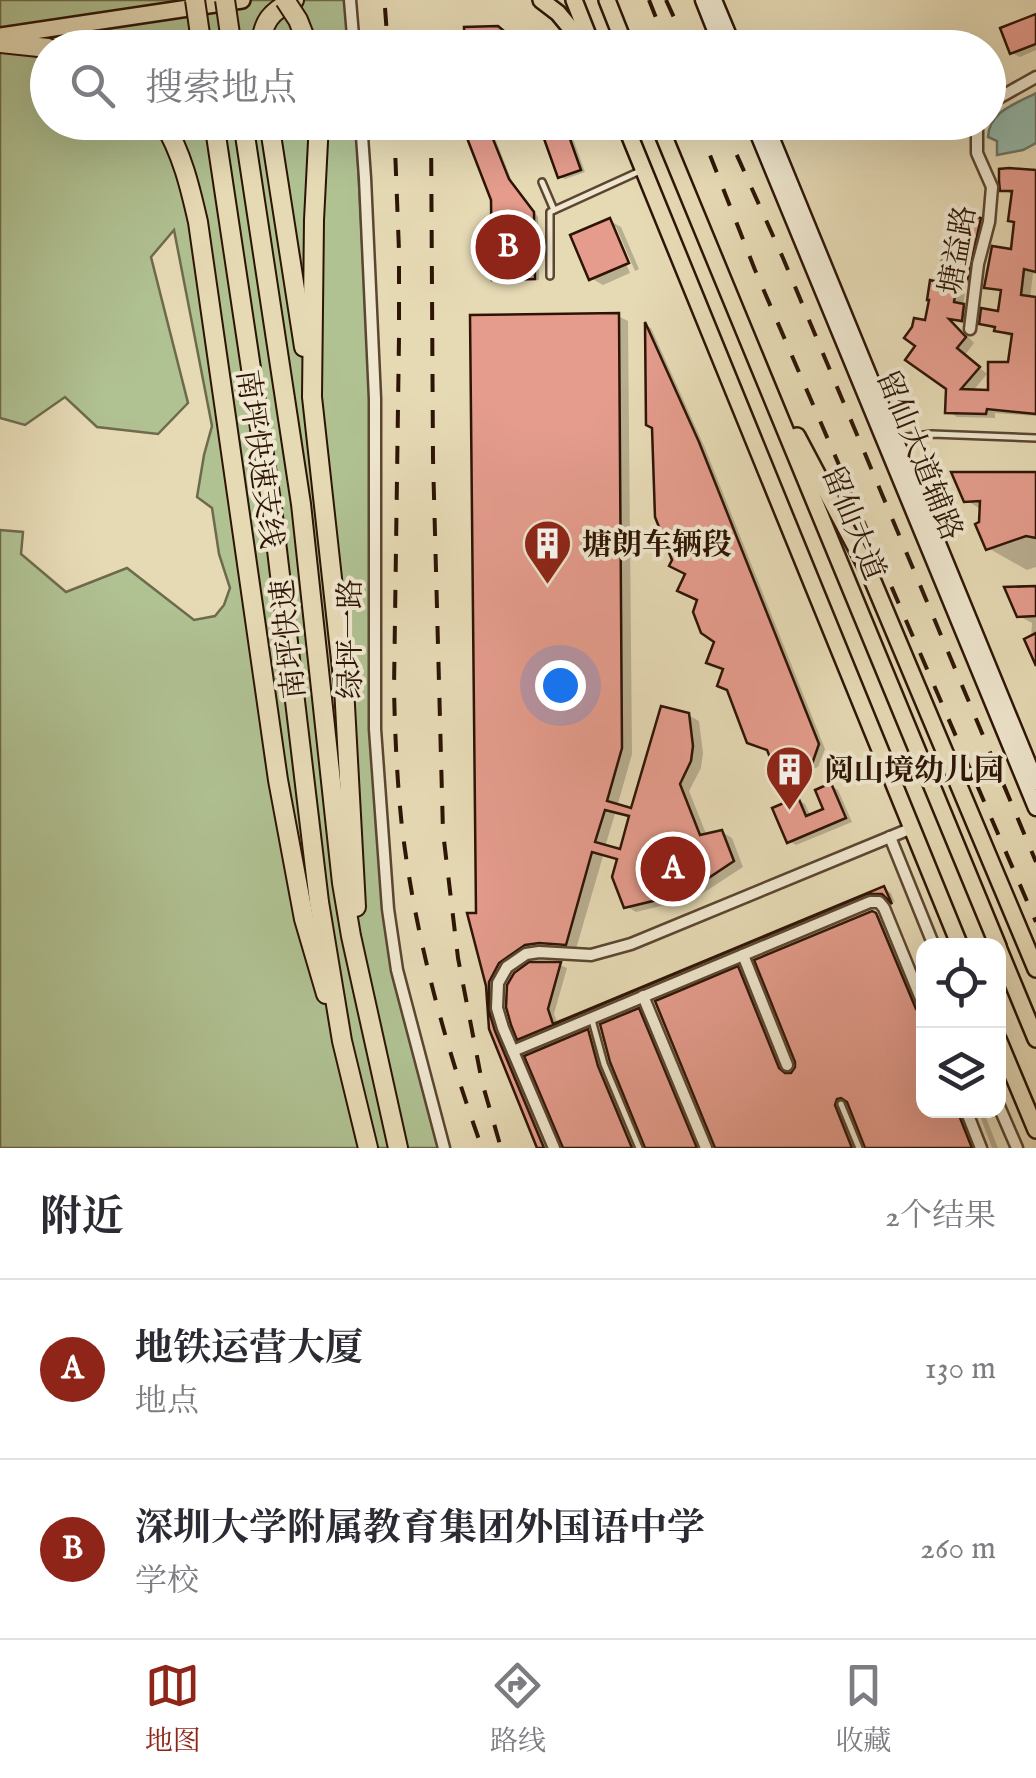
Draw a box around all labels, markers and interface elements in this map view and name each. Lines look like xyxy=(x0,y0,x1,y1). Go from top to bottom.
search box xyxy=(30,30,1006,140)
icon: search xyxy=(65,58,120,113)
text: 搜索地点 xyxy=(145,66,297,114)
street label: 塘益路 xyxy=(932,203,985,298)
pin: B xyxy=(476,210,540,284)
street label: 留仙大道辅路 xyxy=(867,365,969,546)
street label: 南坪快速支线 xyxy=(227,368,289,551)
street label: 留仙大道 xyxy=(812,461,892,586)
building icon: 塘朗车辆段 xyxy=(521,518,573,586)
place label: 塘朗车辆段 xyxy=(582,527,732,565)
street label: 南坪快速 xyxy=(265,577,315,700)
street label: 绿坪一路 xyxy=(333,579,371,699)
your location xyxy=(535,660,586,711)
building icon: 阅山境幼儿园 xyxy=(763,744,815,812)
place label: 阅山境幼儿园 xyxy=(824,753,1004,791)
pin: A xyxy=(640,832,706,906)
map controls xyxy=(916,938,1006,1118)
button: locate xyxy=(916,938,1006,1028)
button: layers xyxy=(916,1028,1006,1118)
text: 附近 xyxy=(40,1192,124,1245)
text: 2个结果 xyxy=(885,1197,996,1238)
text: 地铁运营大厦 xyxy=(135,1326,363,1374)
text: A xyxy=(62,1349,83,1390)
text: 130 m xyxy=(925,1349,996,1390)
text: 地点 xyxy=(135,1382,199,1423)
text: 深圳大学附属教育集团外国语中学 xyxy=(135,1506,705,1554)
text: B xyxy=(62,1529,83,1570)
text: 260 m xyxy=(920,1529,996,1570)
text: 学校 xyxy=(135,1562,199,1603)
tab: 地图 xyxy=(145,1658,201,1760)
tab: 路线 xyxy=(490,1658,546,1760)
tab: 收藏 xyxy=(835,1658,891,1760)

